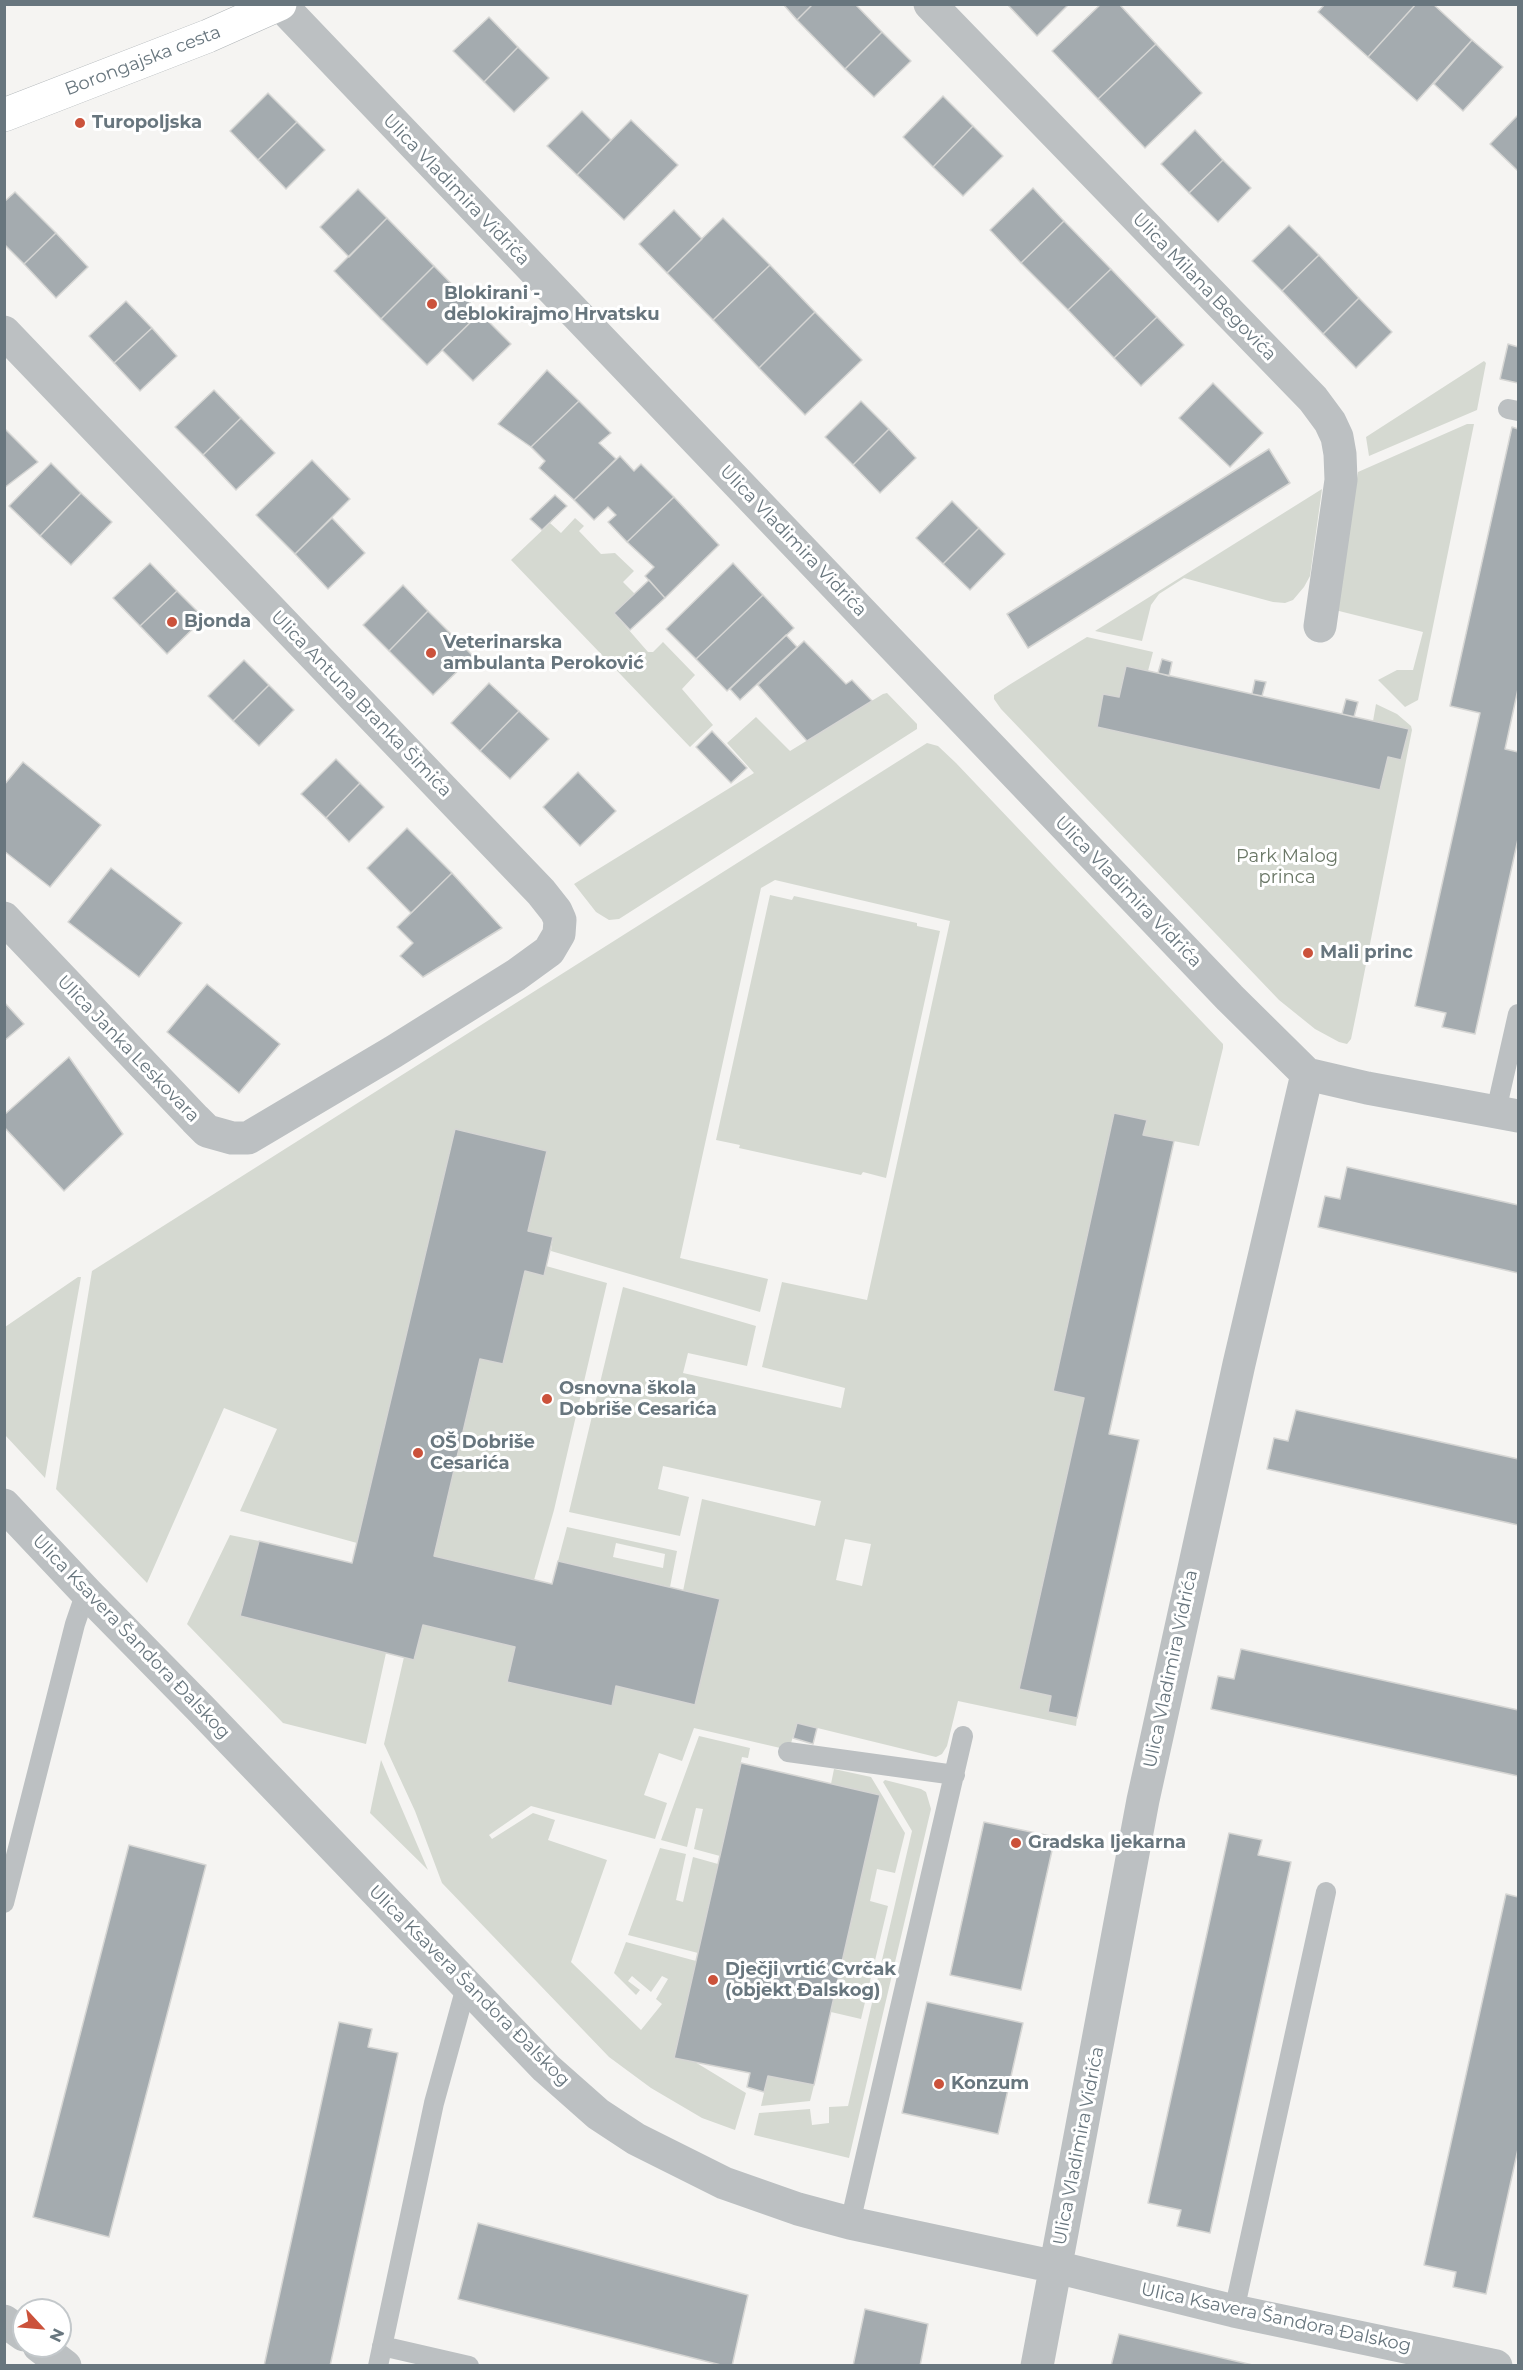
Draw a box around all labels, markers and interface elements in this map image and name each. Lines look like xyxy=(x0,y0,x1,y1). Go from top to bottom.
street label: Borongajska cesta xyxy=(62,21,224,101)
street label: Ulica Vladimira Vidrića xyxy=(378,110,534,270)
place label: Turopoljska xyxy=(92,112,202,134)
marker: Turopoljska xyxy=(73,116,87,130)
street label: Ulica Milana Begovića xyxy=(1128,208,1280,366)
place label: Blokirani - deblokirajmo Hrvatsku xyxy=(444,283,660,326)
marker: Blokirani - deblokirajmo Hrvatsku xyxy=(425,297,439,311)
street label: Ulica Vladimira Vidrića xyxy=(715,461,871,621)
street label: Ulica Antuna Branka Šimića xyxy=(266,606,456,802)
place label: Bjonda xyxy=(184,611,251,633)
marker: Bjonda xyxy=(165,615,179,629)
place label: Veterinarska ambulanta Peroković xyxy=(443,632,644,674)
marker: Veterinarska ambulanta Peroković xyxy=(424,646,438,660)
street label: Ulica Vladimira Vidrića xyxy=(1050,812,1206,972)
park label: Park Malog princa xyxy=(1236,846,1338,888)
place label: Mali princ xyxy=(1320,942,1413,964)
marker: Mali princ xyxy=(1301,946,1315,960)
street label: Ulica Janka Leskovara xyxy=(52,971,204,1127)
place label: Osnovna škola Dobriše Cesarića xyxy=(559,1378,717,1420)
marker: Osnovna škola Dobriše Cesarića xyxy=(540,1392,554,1406)
place label: OŠ Dobriše Cesarića xyxy=(430,1432,535,1474)
marker: OŠ Dobriše Cesarića xyxy=(411,1446,425,1460)
street label: Ulica Ksavera Šandora Đalskog xyxy=(27,1530,235,1744)
street label: Ulica Vladimira Vidrića xyxy=(1139,1568,1203,1770)
place label: Gradska ljekarna xyxy=(1028,1832,1186,1854)
marker: Gradska ljekarna xyxy=(1009,1836,1023,1850)
street label: Ulica Ksavera Šandora Đalskog xyxy=(364,1881,574,2091)
place label: Dječji vrtić Cvrčak (objekt Đalskog) xyxy=(725,1959,896,2002)
marker: Dječji vrtić Cvrčak (objekt Đalskog) xyxy=(706,1973,720,1987)
street label: Ulica Vladimira Vidrića xyxy=(1049,2045,1109,2247)
place label: Konzum xyxy=(951,2073,1029,2095)
marker: Konzum xyxy=(932,2077,946,2091)
street label: Ulica Ksavera Šandora Đalskog xyxy=(1139,2279,1413,2357)
north arrow xyxy=(12,2298,72,2358)
text: N xyxy=(45,2325,68,2345)

